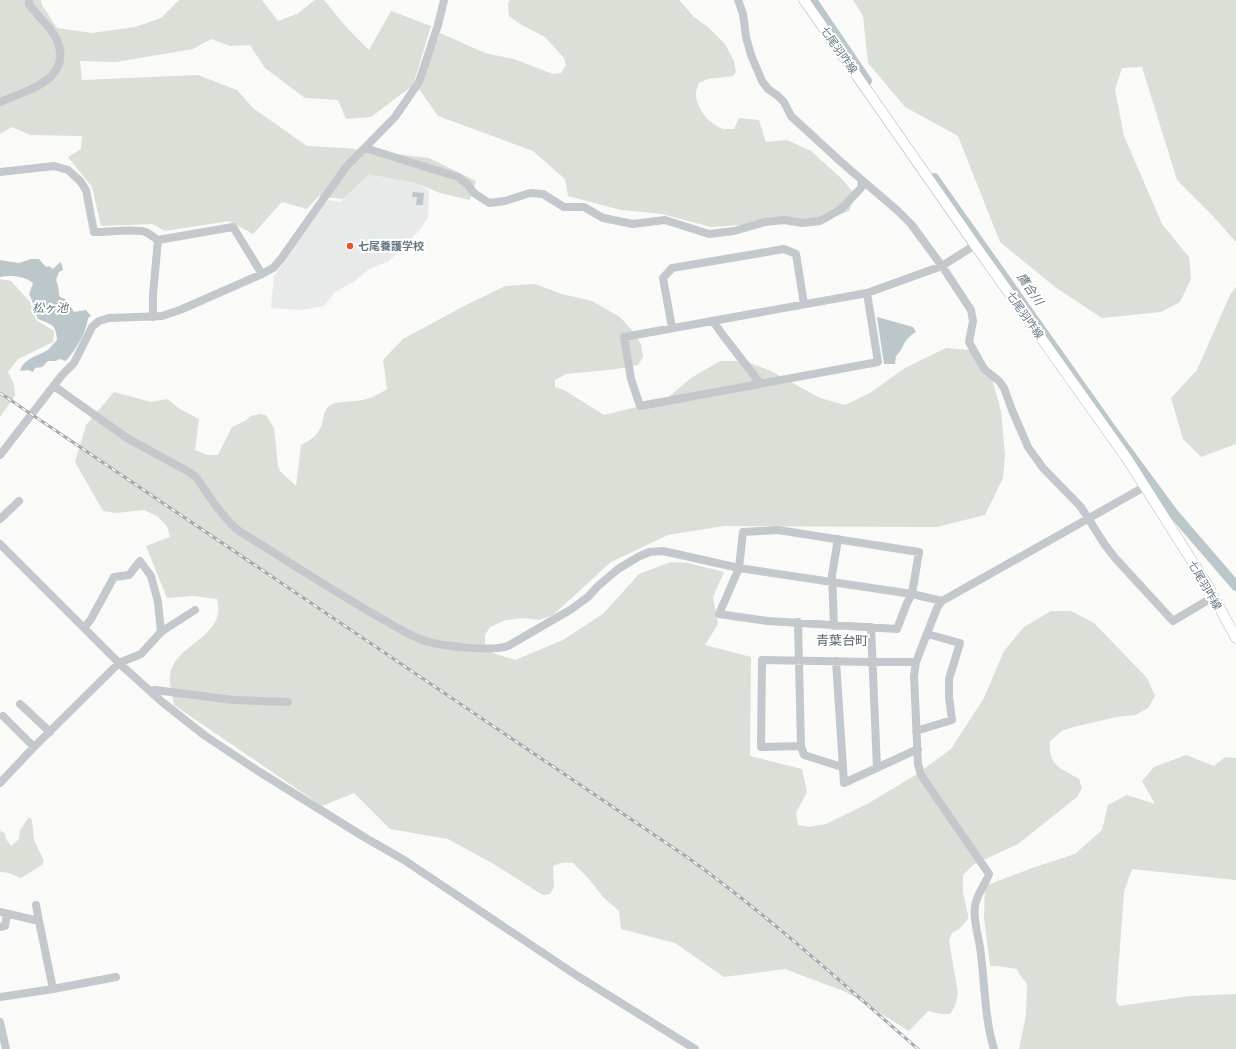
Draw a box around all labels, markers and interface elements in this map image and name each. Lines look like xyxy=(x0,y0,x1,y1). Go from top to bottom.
street label: 七尾羽咋線 xyxy=(818,24,860,76)
place label: 七尾養護学校 xyxy=(358,240,424,252)
marker: 七尾養護学校 xyxy=(345,241,355,251)
water label: 鷹合川 xyxy=(1014,270,1047,309)
street label: 七尾羽咋線 xyxy=(1004,289,1046,341)
water label: 松ヶ池 xyxy=(32,301,69,315)
street label: 七尾羽咋線 xyxy=(1186,558,1224,612)
district label: 青葉台町 xyxy=(816,633,868,648)

